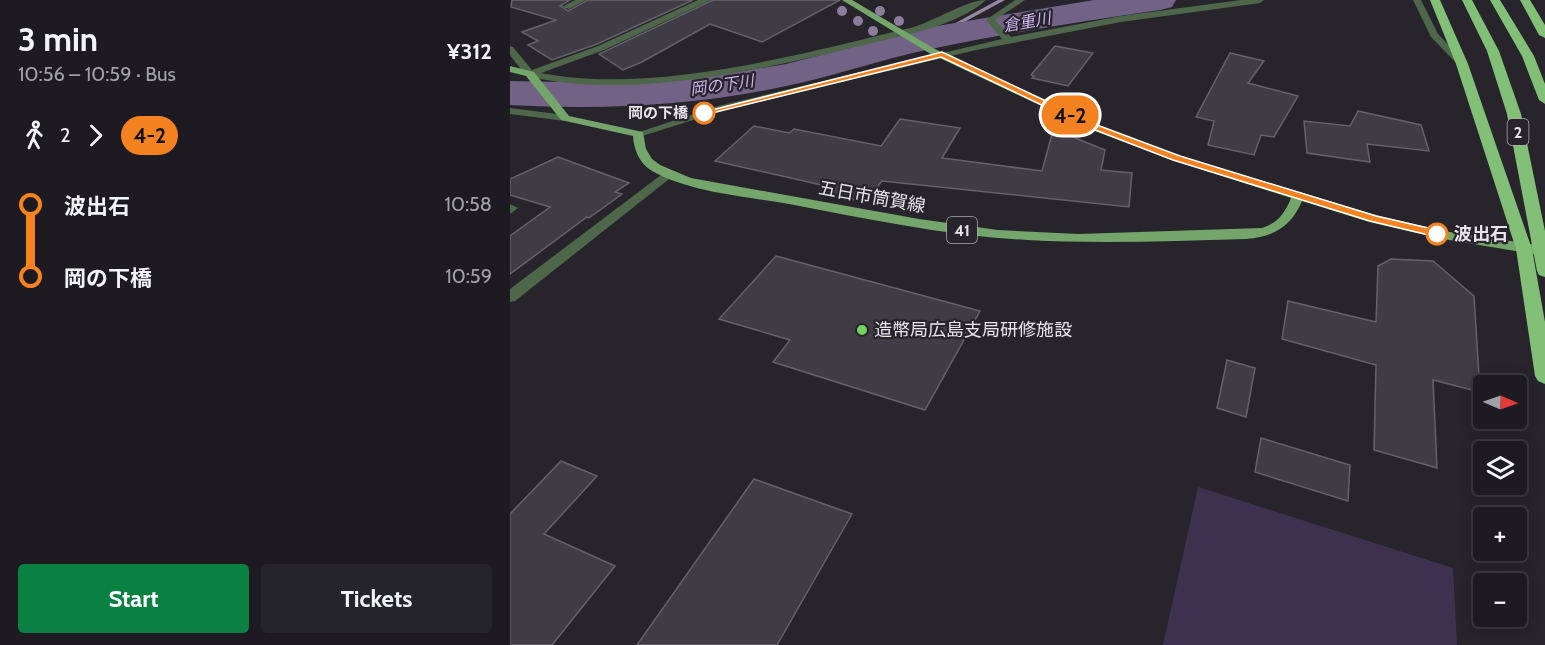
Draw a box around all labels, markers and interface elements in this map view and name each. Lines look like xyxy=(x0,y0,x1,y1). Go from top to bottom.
water label: 倉重川 xyxy=(1002,8,1054,36)
text: 3 min xyxy=(18,19,98,59)
text: ¥312 xyxy=(447,38,492,65)
text: 10:56 – 10:59 · Bus xyxy=(18,62,176,86)
water label: 岡の下川 xyxy=(689,71,757,99)
line badge: 4-2 xyxy=(1036,96,1104,134)
marker: 岡の下橋 xyxy=(693,102,715,124)
text: 4-2 xyxy=(1054,103,1086,128)
place label: 岡の下橋 xyxy=(628,104,689,122)
icon: walk xyxy=(18,119,51,152)
icon: forward xyxy=(79,119,112,152)
road number: 2 xyxy=(1508,119,1528,145)
text: 2 xyxy=(60,123,70,147)
text: 4-2 xyxy=(133,123,166,148)
street label: 五日市筒賀線 xyxy=(817,177,927,217)
text: 10:58 xyxy=(444,192,492,216)
text: 波出石 xyxy=(64,193,130,220)
road number: 41 xyxy=(947,217,977,243)
marker: 波出石 xyxy=(1426,223,1448,245)
place label: 波出石 xyxy=(1454,223,1508,245)
text: 10:59 xyxy=(445,264,492,288)
text: 岡の下橋 xyxy=(64,265,152,292)
place label: 造幣局広島支局研修施設 xyxy=(874,319,1072,341)
marker: 造幣局広島支局研修施設 xyxy=(855,323,869,337)
north arrow xyxy=(1473,375,1527,429)
map controls xyxy=(1473,375,1527,627)
button: layers xyxy=(1473,441,1527,495)
button: + xyxy=(1473,507,1527,561)
button: Start xyxy=(18,564,249,633)
button: Tickets xyxy=(261,564,492,633)
button: − xyxy=(1473,573,1527,627)

